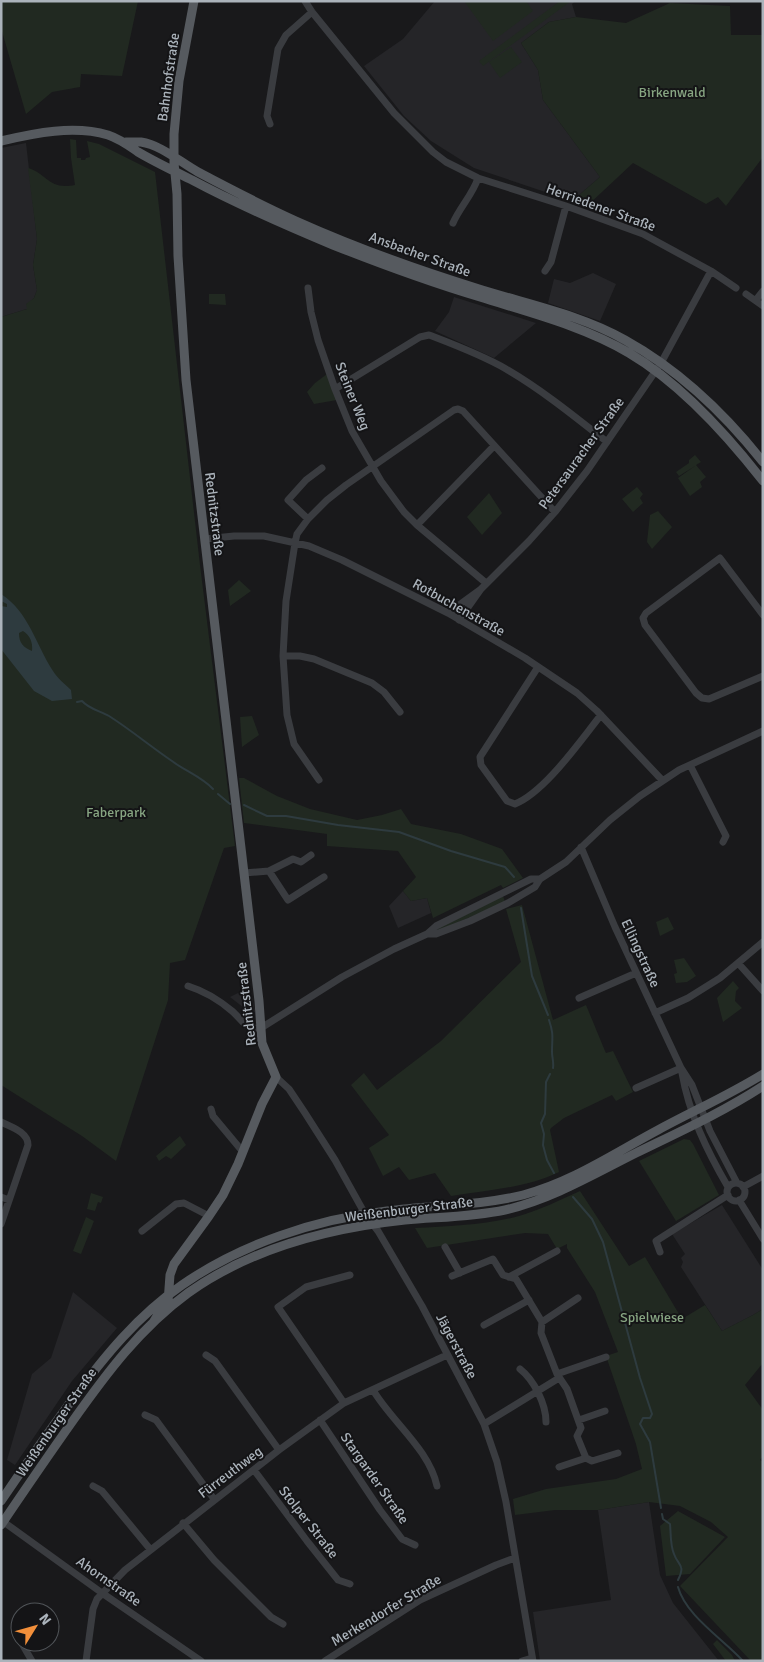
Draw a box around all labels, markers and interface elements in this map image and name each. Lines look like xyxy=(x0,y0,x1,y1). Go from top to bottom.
street label: Bahnhofstraße xyxy=(154,32,183,122)
park label: Birkenwald xyxy=(638,84,706,101)
street label: Herriedener Straße xyxy=(544,180,658,235)
street label: Ansbacher Straße xyxy=(367,228,473,281)
street label: Steiner Weg xyxy=(331,360,374,433)
street label: Petersauracher Straße xyxy=(535,394,628,513)
street label: Rednitzstraße xyxy=(201,471,228,557)
street label: Rotbuchenstraße xyxy=(410,575,508,640)
park label: Faberpark xyxy=(86,804,146,821)
street label: Ellingstraße xyxy=(617,916,664,990)
street label: Rednitzstraße xyxy=(233,961,260,1047)
street label: Weißenburger Straße xyxy=(344,1193,474,1226)
park label: Spielwiese xyxy=(620,1309,684,1326)
street label: Jägerstraße xyxy=(432,1311,481,1382)
street label: Weißenburger Straße xyxy=(13,1365,100,1480)
street label: Stargarder Straße xyxy=(337,1429,412,1527)
street label: Fürreuthweg xyxy=(195,1443,266,1502)
street label: Stolper Straße xyxy=(275,1483,342,1562)
street label: Ahornstraße xyxy=(73,1553,144,1610)
street label: Merkendorfer Straße xyxy=(328,1571,444,1650)
north arrow xyxy=(10,1602,60,1652)
text: N xyxy=(35,1610,55,1628)

